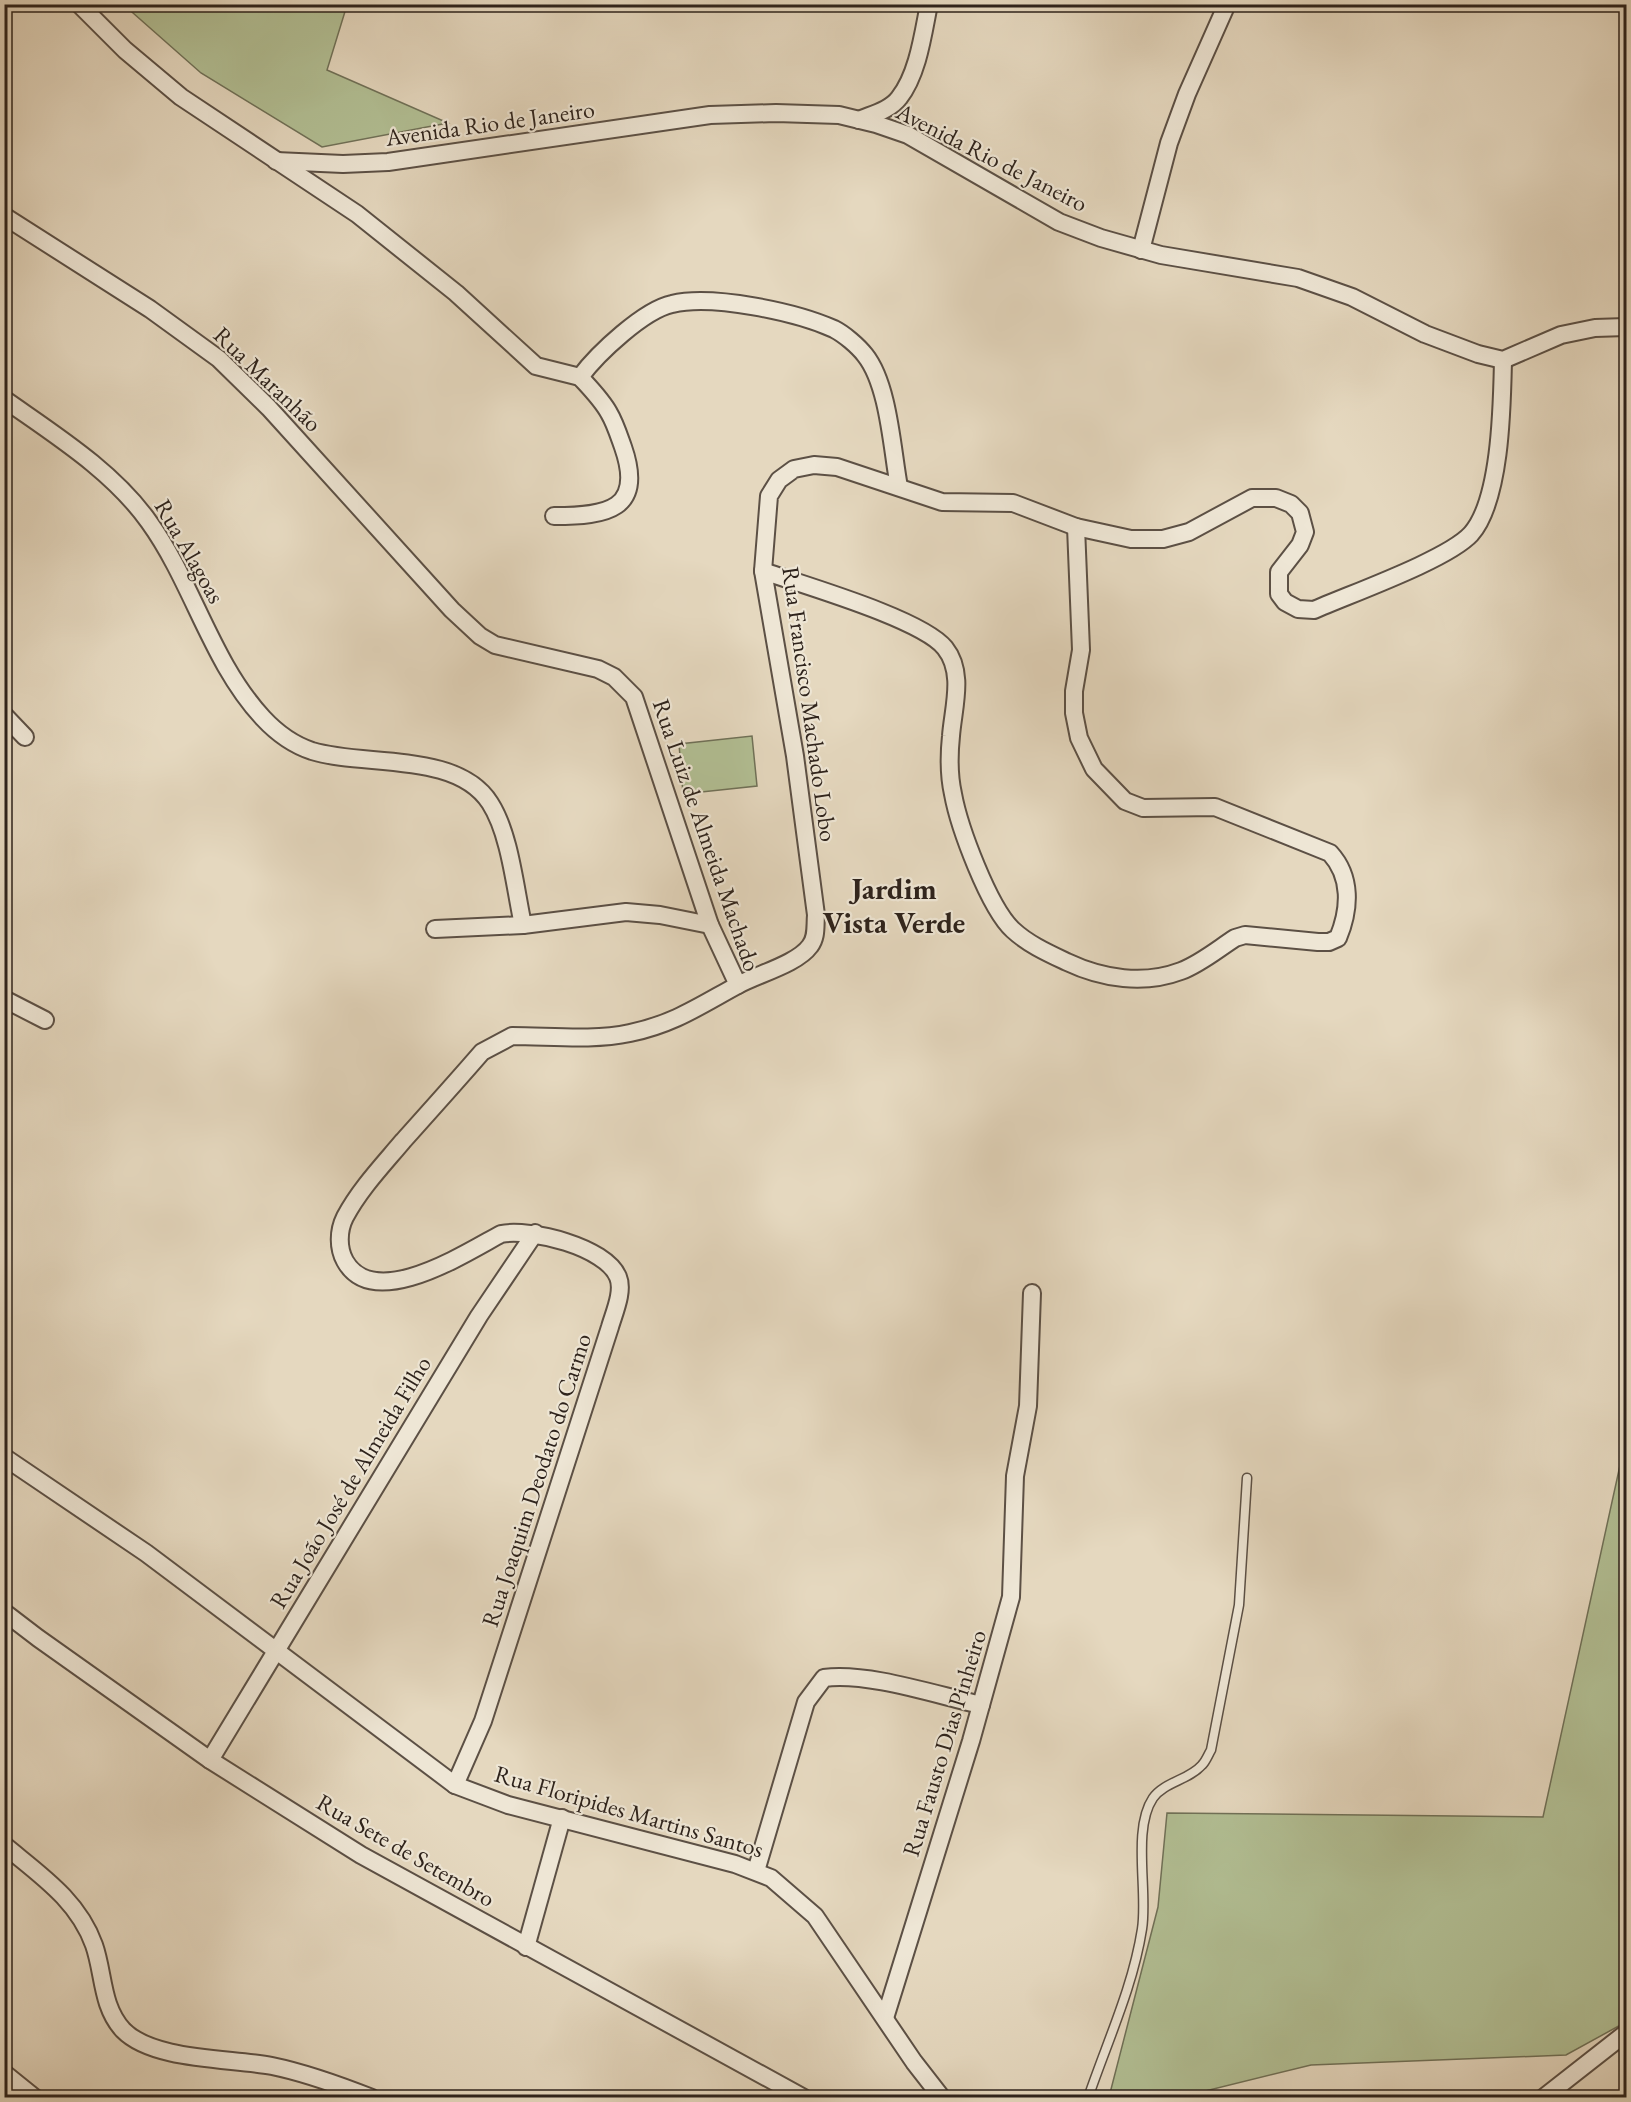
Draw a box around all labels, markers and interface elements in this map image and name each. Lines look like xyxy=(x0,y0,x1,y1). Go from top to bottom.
street label: Avenida Rio de Janeiro xyxy=(382,93,597,153)
street label: Avenida Rio de Janeiro xyxy=(890,95,1093,219)
street label: Rua Maranhão xyxy=(207,320,329,438)
street label: Rua Alagoas xyxy=(148,493,232,609)
street label: Rua Francisco Machado Lobo xyxy=(775,564,845,844)
street label: Rua Luiz de Almeida Machado xyxy=(646,695,768,975)
district label: Jardim Vista Verde xyxy=(823,869,965,942)
street label: Rua Joaquim Deodato do Carmo xyxy=(474,1329,598,1631)
street label: Rua João José de Almeida Filho xyxy=(262,1350,438,1614)
street label: Rua Fausto Dias Pinheiro xyxy=(895,1626,993,1860)
street label: Rua Floripides Martins Santos xyxy=(491,1758,767,1864)
street label: Rua Sete de Setembro xyxy=(311,1786,501,1914)

